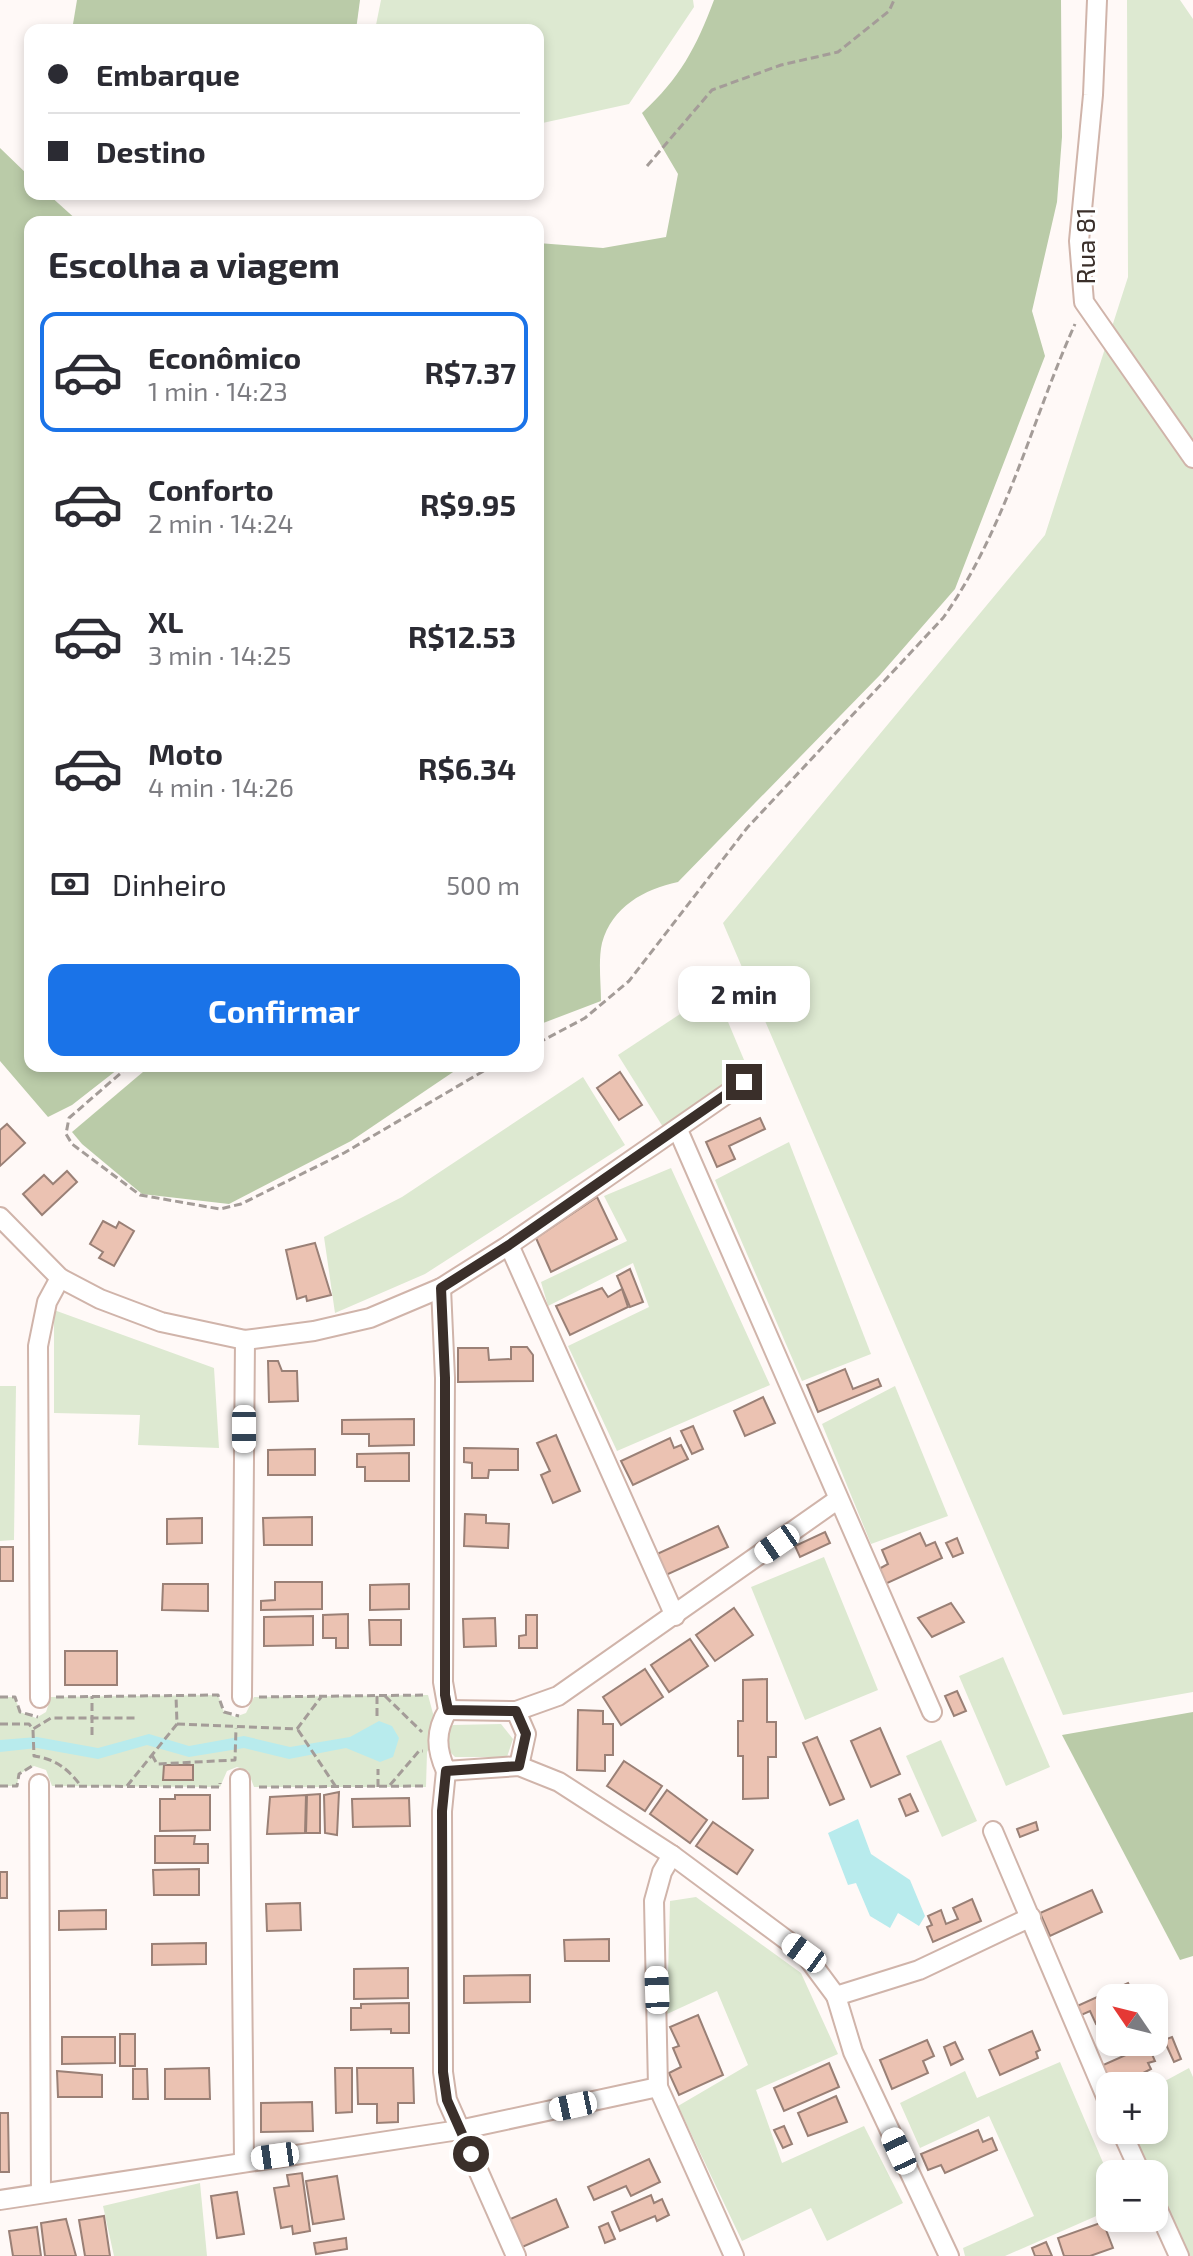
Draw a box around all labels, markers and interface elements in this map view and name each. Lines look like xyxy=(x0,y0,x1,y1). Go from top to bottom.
text: Embarque xyxy=(96,56,240,92)
text: Destino xyxy=(96,133,206,169)
street label: Rua 81 xyxy=(1069,207,1100,285)
text: Escolha a viagem xyxy=(48,242,340,285)
icon: car xyxy=(52,336,124,408)
text: Econômico xyxy=(148,339,301,375)
text: R$7.37 xyxy=(424,354,516,390)
text: 1 min · 14:23 xyxy=(148,375,288,406)
icon: car xyxy=(52,468,124,540)
text: Conforto xyxy=(148,471,274,507)
text: R$9.95 xyxy=(420,486,516,522)
text: 2 min · 14:24 xyxy=(148,507,294,538)
icon: car xyxy=(52,600,124,672)
text: XL xyxy=(148,603,183,639)
text: R$12.53 xyxy=(408,618,516,654)
text: 3 min · 14:25 xyxy=(148,639,291,670)
icon: car xyxy=(52,732,124,804)
text: Moto xyxy=(148,735,223,771)
text: R$6.34 xyxy=(418,750,516,786)
text: 4 min · 14:26 xyxy=(148,771,294,802)
icon: cash xyxy=(48,862,92,906)
text: Dinheiro xyxy=(112,866,226,902)
text: 500 m xyxy=(446,869,520,900)
button: Confirmar xyxy=(48,964,520,1056)
callout: 2 min xyxy=(678,966,810,1022)
text: 2 min xyxy=(711,978,777,1009)
route end xyxy=(726,1064,762,1100)
car xyxy=(232,1405,256,1453)
car xyxy=(750,1520,804,1568)
car xyxy=(778,1929,830,1977)
car xyxy=(644,1966,670,2014)
north arrow xyxy=(1096,1984,1168,2056)
map controls xyxy=(1096,1984,1168,2232)
button: + xyxy=(1096,2072,1168,2144)
car xyxy=(547,2089,599,2123)
car xyxy=(878,2124,920,2178)
route start xyxy=(453,2136,489,2172)
car xyxy=(250,2141,300,2171)
button: − xyxy=(1096,2160,1168,2232)

